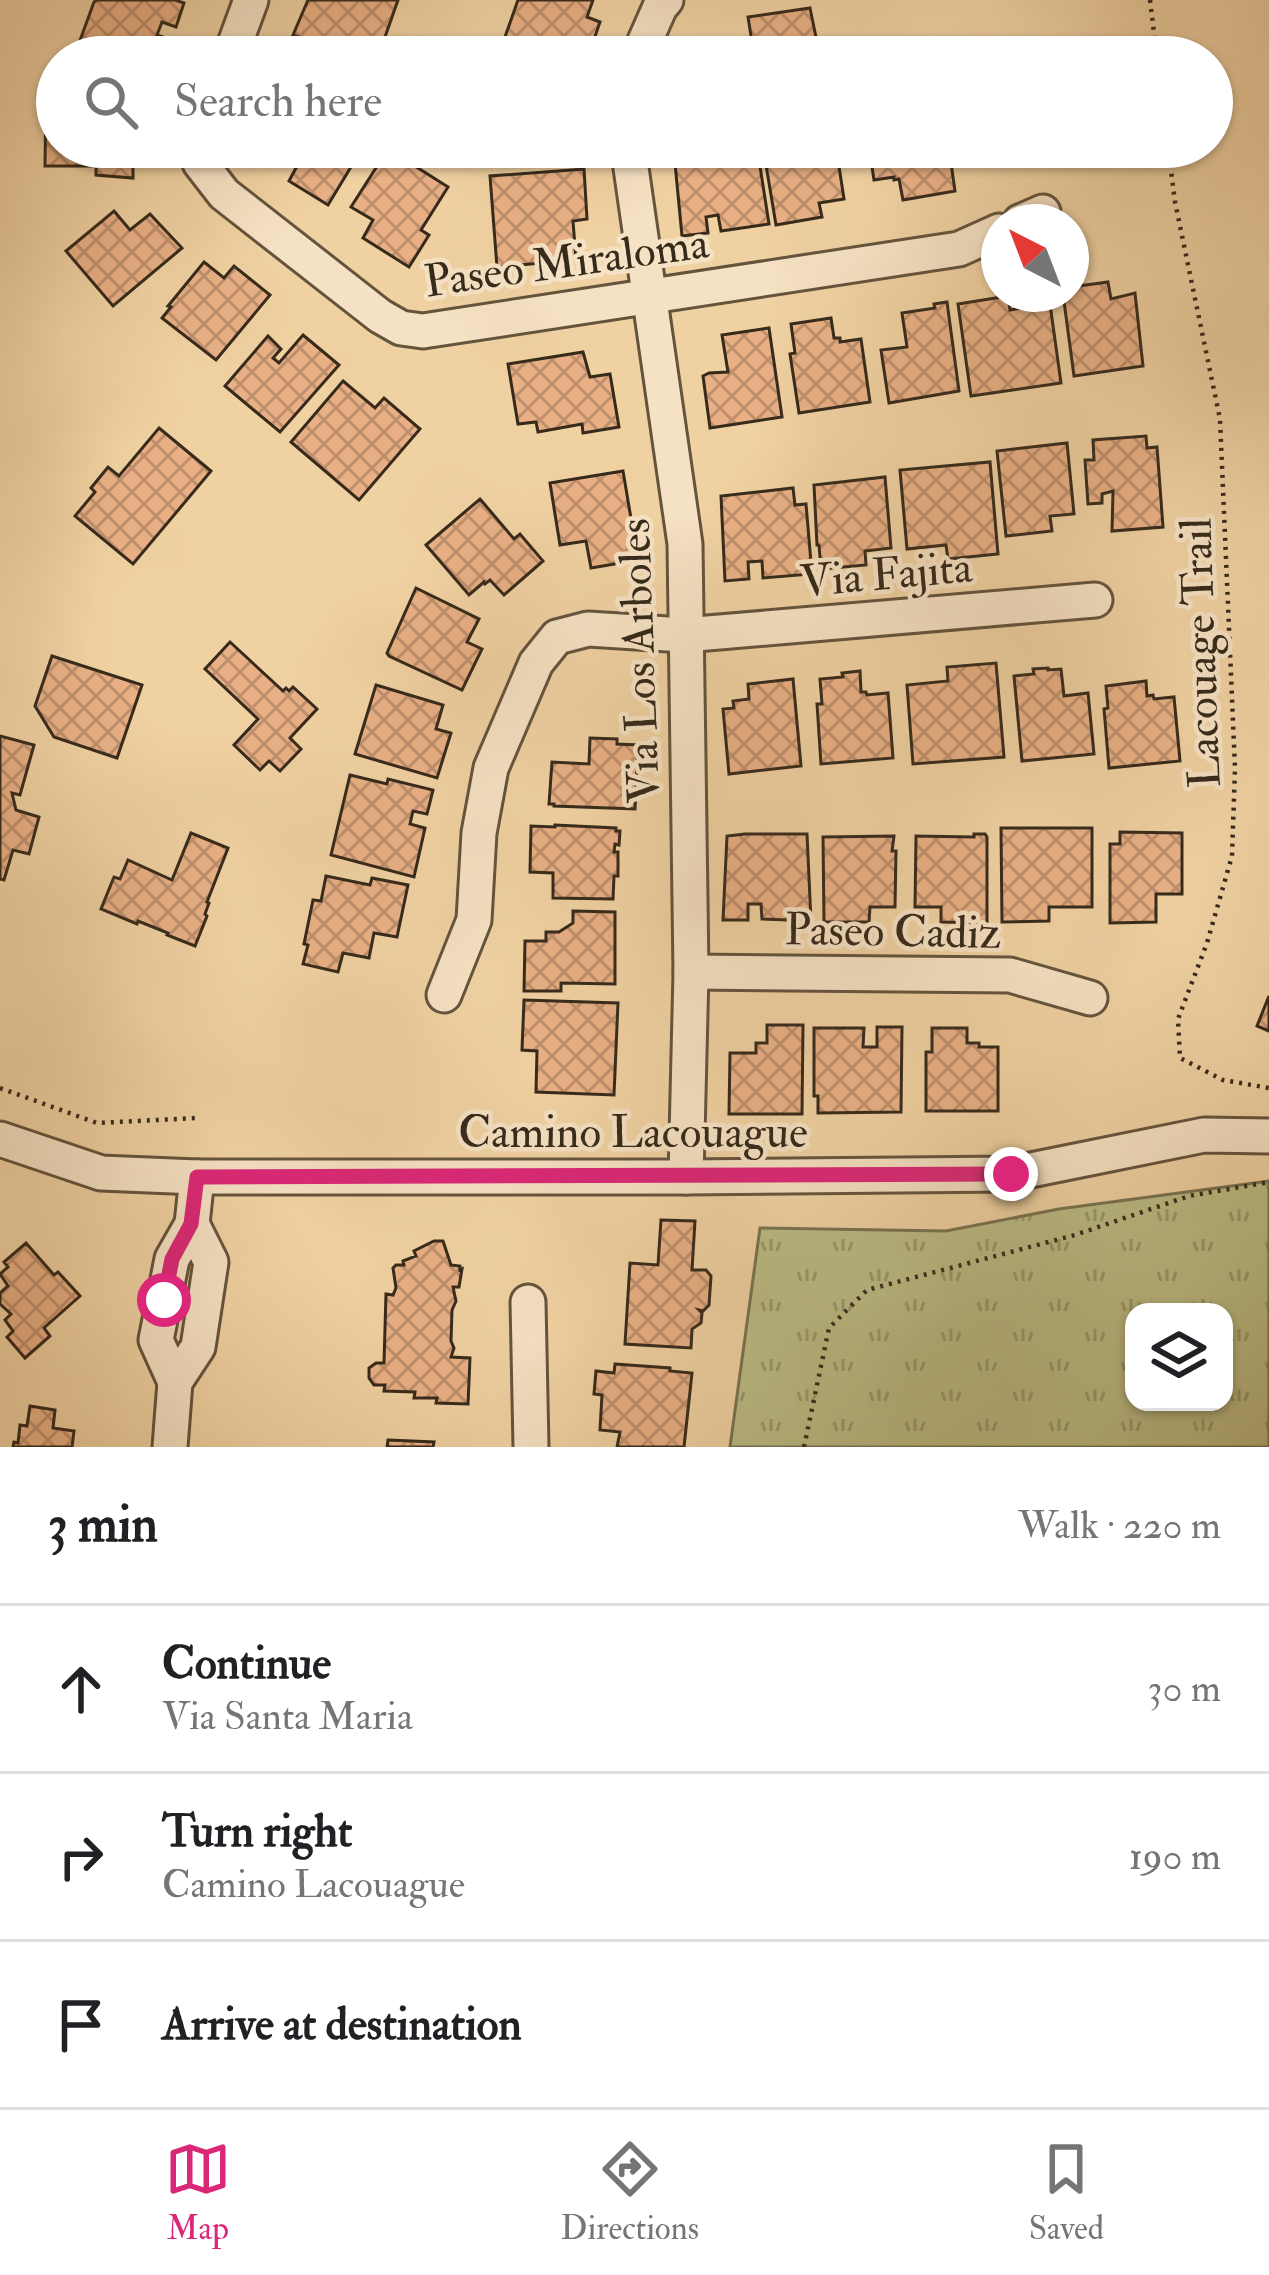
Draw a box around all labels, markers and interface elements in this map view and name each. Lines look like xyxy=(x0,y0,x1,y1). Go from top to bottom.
search box xyxy=(36,36,1233,168)
icon: search xyxy=(78,69,144,135)
text: Search here xyxy=(174,74,382,130)
north arrow xyxy=(981,204,1089,312)
street label: Paseo Miraloma xyxy=(421,215,712,311)
street label: Via Los Arboles xyxy=(607,517,673,805)
street label: Lacouage Trail xyxy=(1168,517,1234,789)
street label: Via Fajita xyxy=(798,540,975,610)
street label: Paseo Cadiz xyxy=(784,902,1002,962)
street label: Camino Lacouague xyxy=(458,1105,808,1161)
route end xyxy=(984,1147,1038,1201)
route start xyxy=(137,1273,191,1327)
map controls xyxy=(1125,1303,1233,1411)
button: layers xyxy=(1125,1303,1233,1411)
text: 3 min xyxy=(48,1493,158,1557)
text: Walk · 220 m xyxy=(1018,1501,1221,1550)
text: Continue xyxy=(162,1636,331,1692)
icon: ahead xyxy=(48,1656,114,1722)
text: 30 m xyxy=(1148,1664,1221,1713)
text: Via Santa Maria xyxy=(162,1692,413,1741)
text: Turn right xyxy=(162,1804,352,1860)
icon: right xyxy=(48,1824,114,1890)
text: 190 m xyxy=(1129,1832,1221,1881)
text: Camino Lacouague xyxy=(162,1860,465,1909)
icon: arrive xyxy=(48,1992,114,2058)
text: Arrive at destination xyxy=(162,1997,522,2053)
tab: Map xyxy=(165,2136,231,2249)
tab: Directions xyxy=(561,2136,699,2249)
tab: Saved xyxy=(1029,2136,1104,2249)

